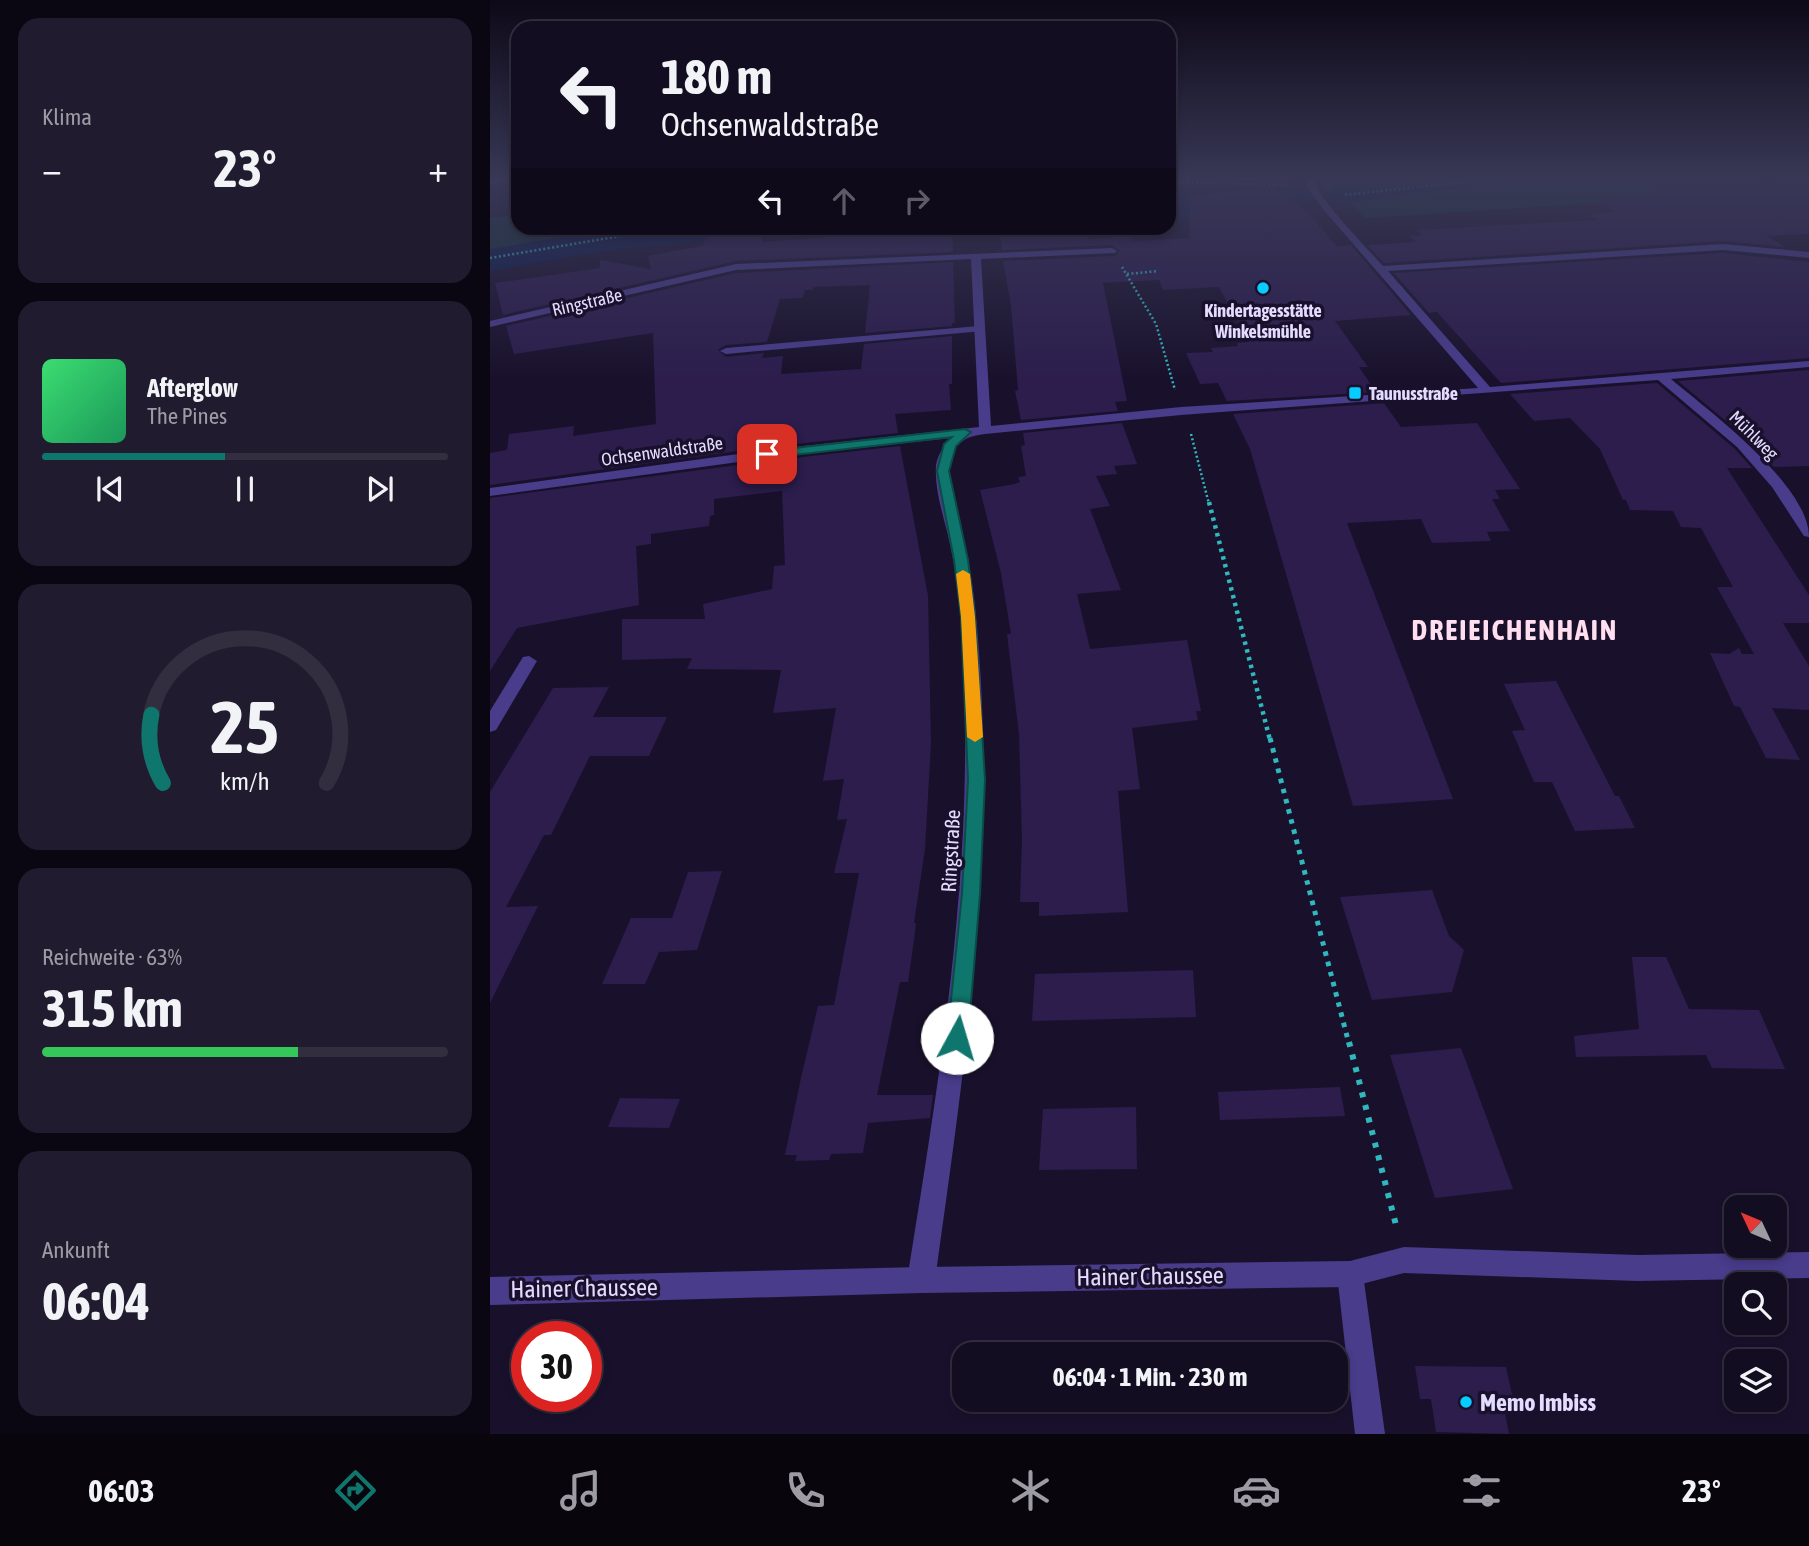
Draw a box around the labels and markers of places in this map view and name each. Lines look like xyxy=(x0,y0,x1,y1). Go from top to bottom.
marker: Kindertagesstätte Winkelsmühle xyxy=(1255,280,1271,296)
place label: Kindertagesstätte Winkelsmühle xyxy=(1204,300,1322,342)
place label: Taunusstraße xyxy=(1369,383,1458,404)
marker: Taunusstraße xyxy=(1347,385,1363,401)
pin xyxy=(737,424,797,484)
place label: Memo Imbiss xyxy=(1480,1389,1597,1416)
marker: Memo Imbiss xyxy=(1458,1394,1474,1410)

